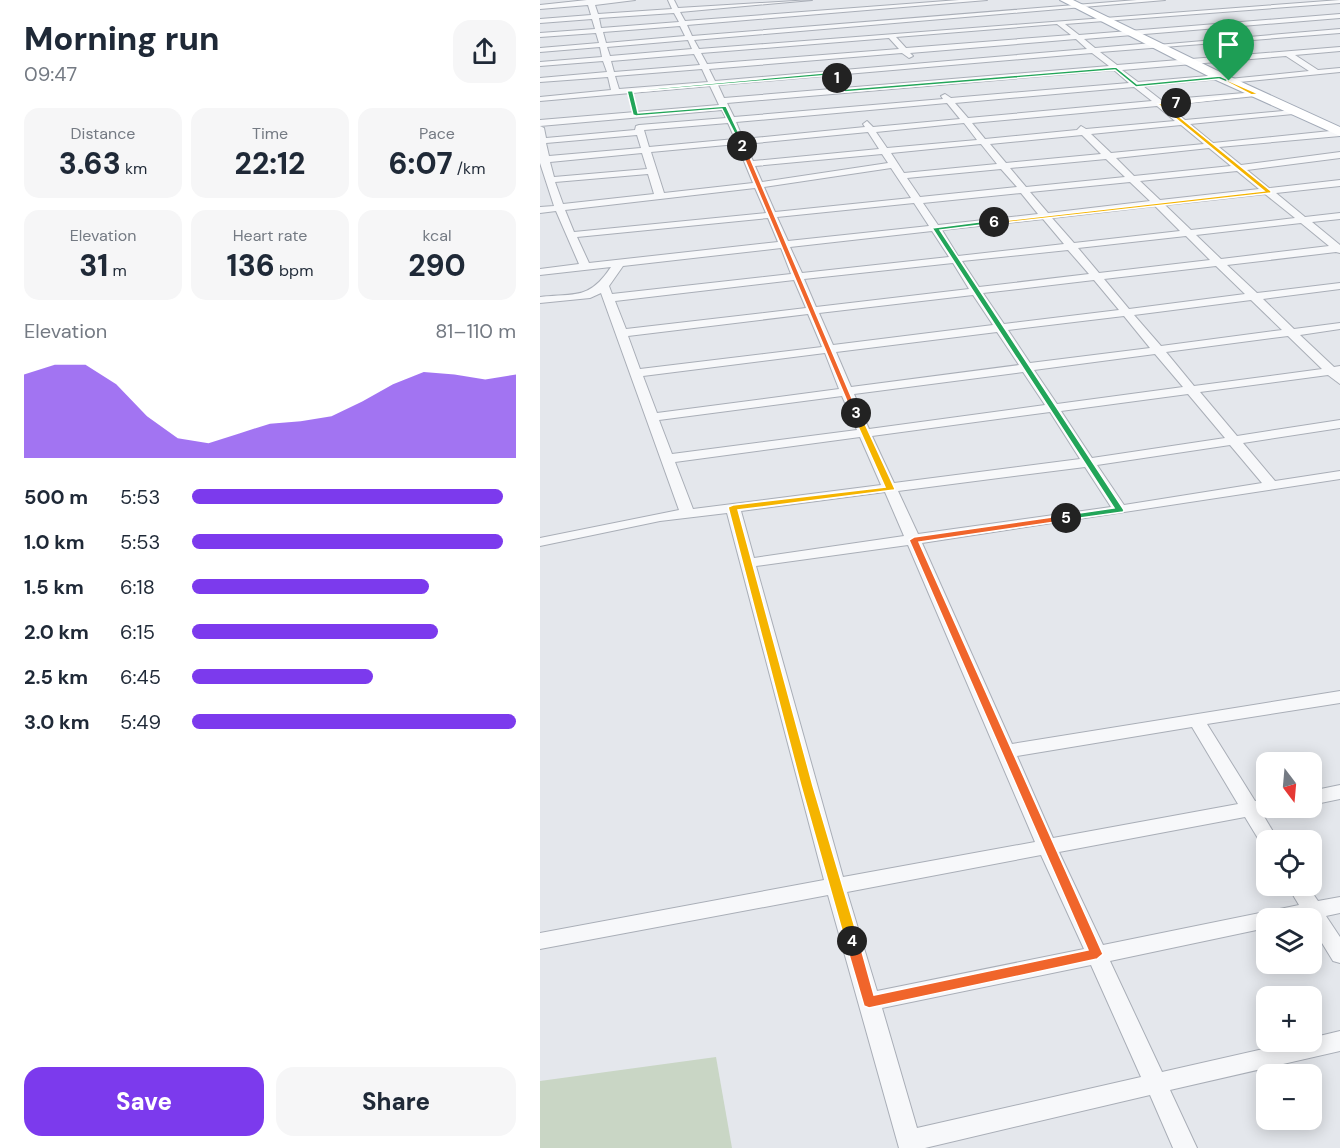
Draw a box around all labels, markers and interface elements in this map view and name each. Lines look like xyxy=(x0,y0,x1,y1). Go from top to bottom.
text: Morning run xyxy=(24,17,219,60)
pin xyxy=(1203,19,1254,81)
button: share xyxy=(453,20,516,83)
icon: arrive xyxy=(1212,28,1245,61)
text: 09:47 xyxy=(24,61,77,87)
pin: 1 xyxy=(822,63,852,93)
text: 1 xyxy=(834,67,840,88)
pin: 7 xyxy=(1161,88,1191,118)
text: 7 xyxy=(1172,92,1180,113)
text: Distance xyxy=(71,123,135,144)
text: Time xyxy=(252,123,288,144)
text: Pace xyxy=(419,123,455,144)
pin: 2 xyxy=(727,131,757,161)
text: 2 xyxy=(737,135,747,156)
text: 3.63 xyxy=(59,144,121,183)
text: 22:12 xyxy=(235,144,305,183)
text: 6:07 xyxy=(389,144,453,183)
text: km xyxy=(121,158,147,179)
text: /km xyxy=(453,158,485,179)
pin: 6 xyxy=(979,207,1009,237)
text: 6 xyxy=(989,211,999,232)
text: Elevation xyxy=(70,225,136,246)
text: Heart rate xyxy=(233,225,307,246)
text: kcal xyxy=(423,225,451,246)
text: 31 xyxy=(79,246,108,285)
text: 136 xyxy=(227,246,275,285)
text: 290 xyxy=(408,246,466,285)
text: m xyxy=(108,260,127,281)
text: bpm xyxy=(275,260,313,281)
text: Elevation xyxy=(24,318,107,344)
text: 81–110 m xyxy=(435,318,516,344)
pin: 3 xyxy=(841,398,871,428)
text: 3 xyxy=(851,402,861,423)
text: 500 m xyxy=(24,484,88,510)
text: 5:53 xyxy=(120,484,160,510)
pin: 5 xyxy=(1051,503,1081,533)
text: 5 xyxy=(1061,507,1071,528)
text: 1.0 km xyxy=(24,529,85,555)
text: 5:53 xyxy=(120,529,160,555)
text: 1.5 km xyxy=(24,574,84,600)
text: 6:18 xyxy=(120,574,155,600)
text: 2.0 km xyxy=(24,619,89,645)
text: 6:15 xyxy=(120,619,155,645)
text: 2.5 km xyxy=(24,664,88,690)
text: 6:45 xyxy=(120,664,161,690)
text: 3.0 km xyxy=(24,709,89,735)
text: 5:49 xyxy=(120,709,161,735)
north arrow xyxy=(1256,752,1322,818)
map controls xyxy=(1256,752,1322,1130)
button: locate xyxy=(1256,830,1322,896)
button: layers xyxy=(1256,908,1322,974)
pin: 4 xyxy=(837,926,867,956)
text: 4 xyxy=(847,930,857,951)
button: + xyxy=(1256,986,1322,1052)
button: − xyxy=(1256,1064,1322,1130)
button: Save xyxy=(24,1067,264,1136)
button: Share xyxy=(276,1067,516,1136)

